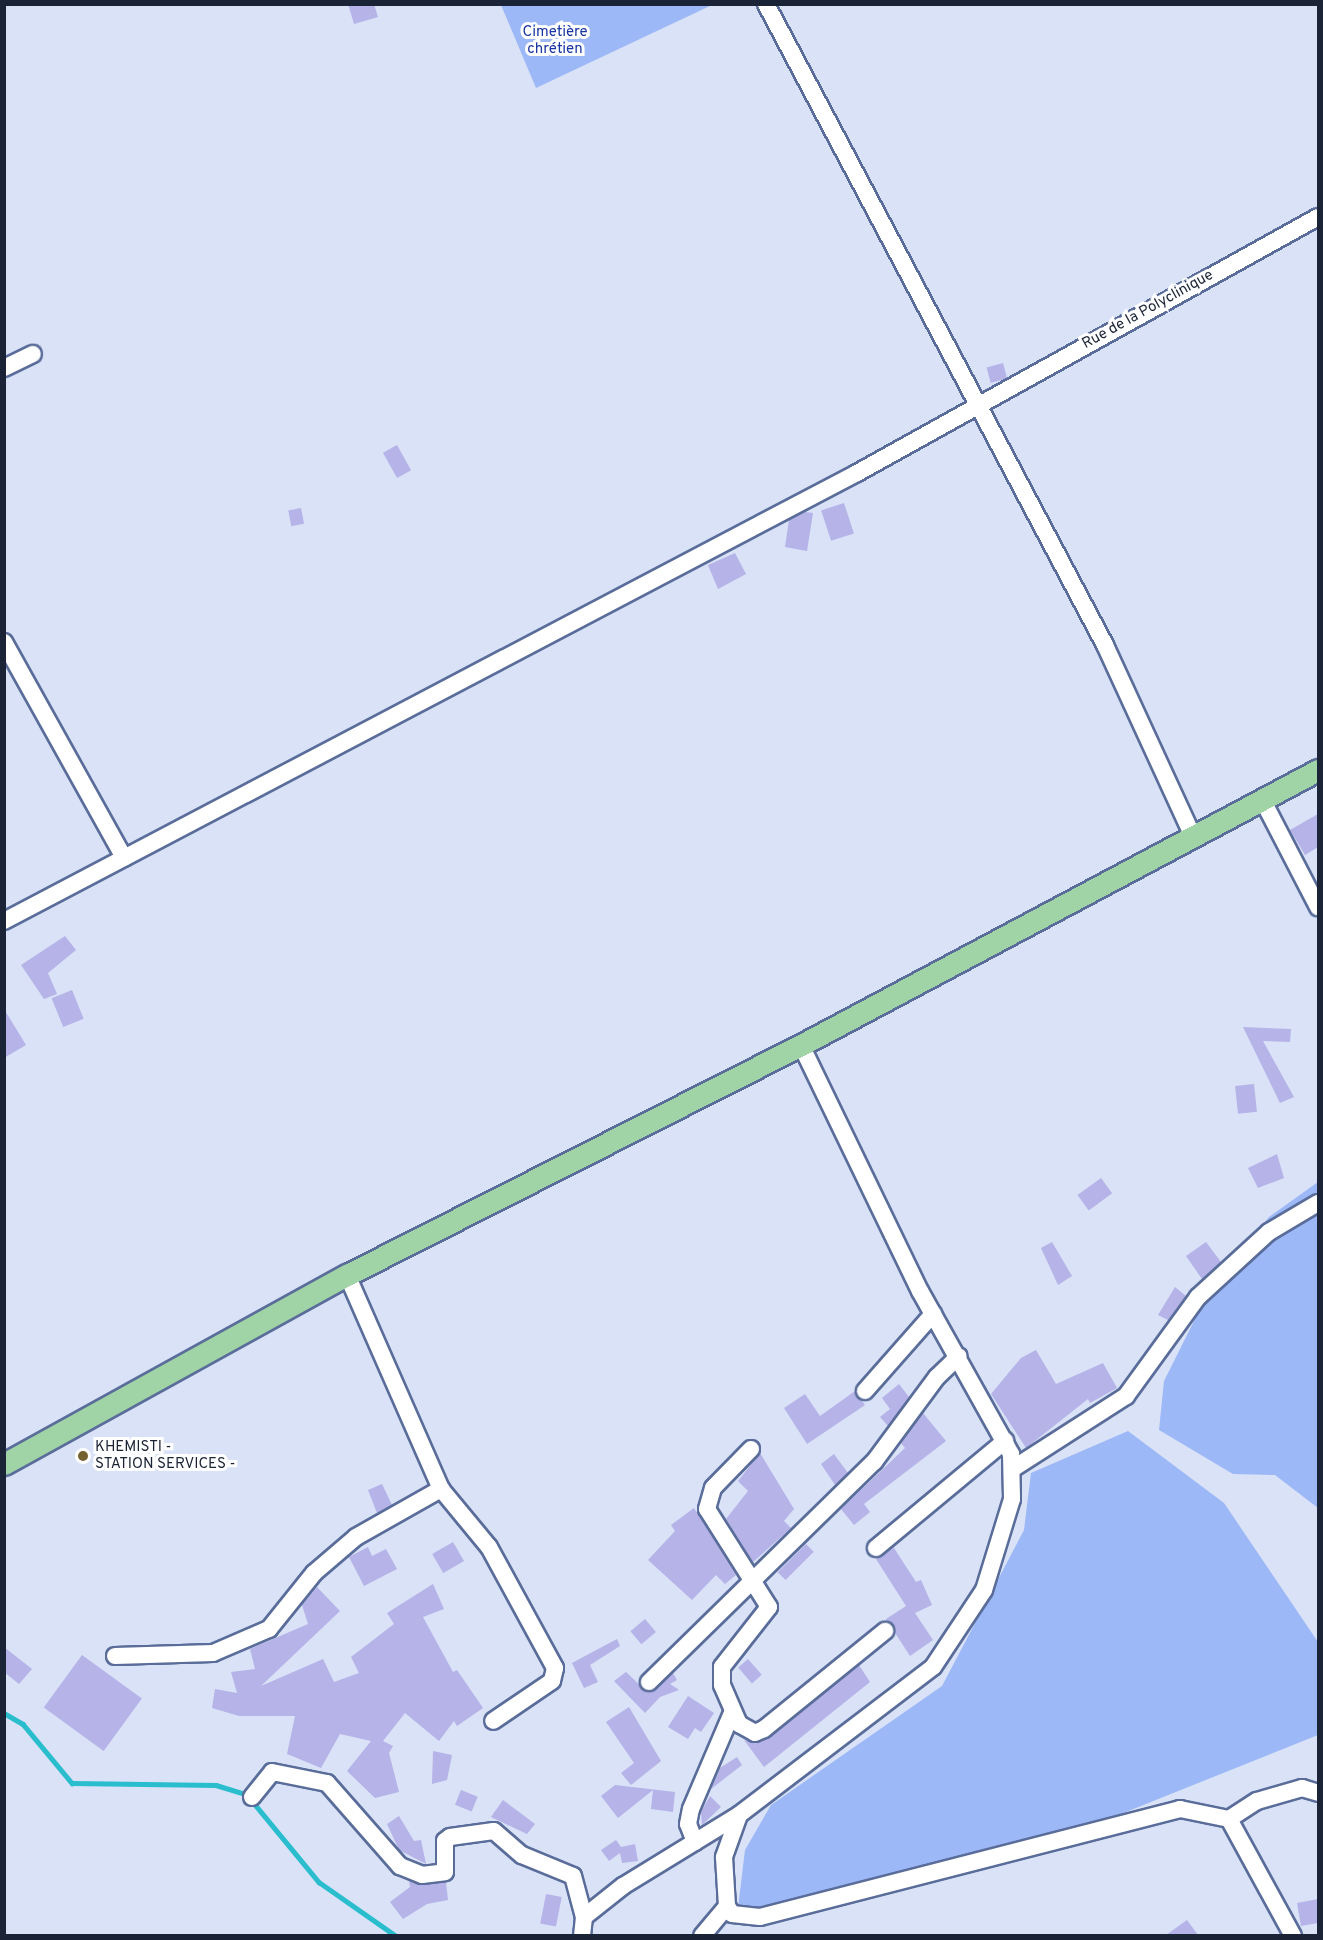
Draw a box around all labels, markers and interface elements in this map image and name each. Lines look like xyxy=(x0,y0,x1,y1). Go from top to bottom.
park label: Cimetière chrétien xyxy=(522,23,588,58)
street label: Rue de la Polyclinique xyxy=(1079,266,1217,354)
place label: KHEMISTI - STATION SERVICES - xyxy=(95,1438,235,1473)
marker: KHEMISTI - STATION SERVICES - xyxy=(76,1449,90,1463)

